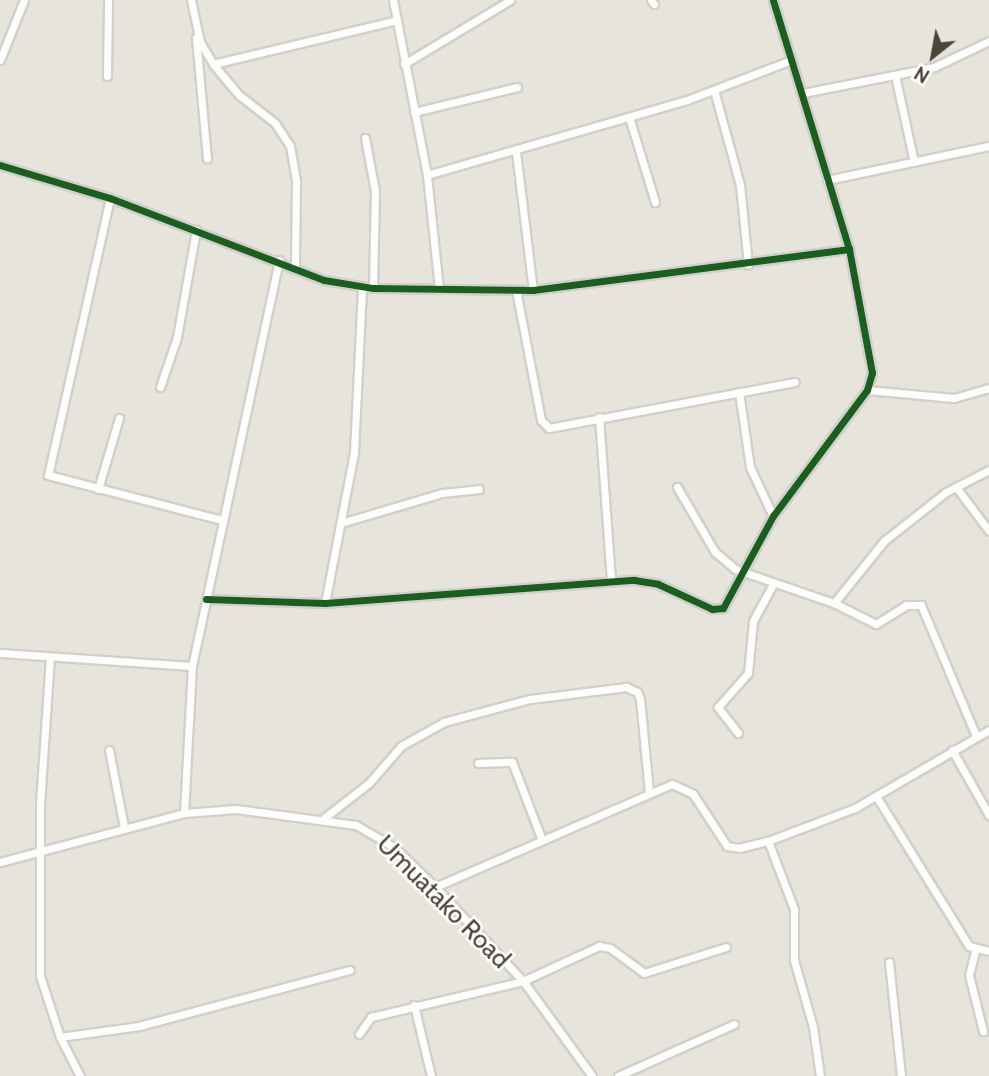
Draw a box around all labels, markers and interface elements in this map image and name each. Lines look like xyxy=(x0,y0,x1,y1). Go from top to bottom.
north arrow xyxy=(898,21,968,91)
text: N xyxy=(910,61,934,88)
street label: Umuatako Road xyxy=(370,829,516,975)

